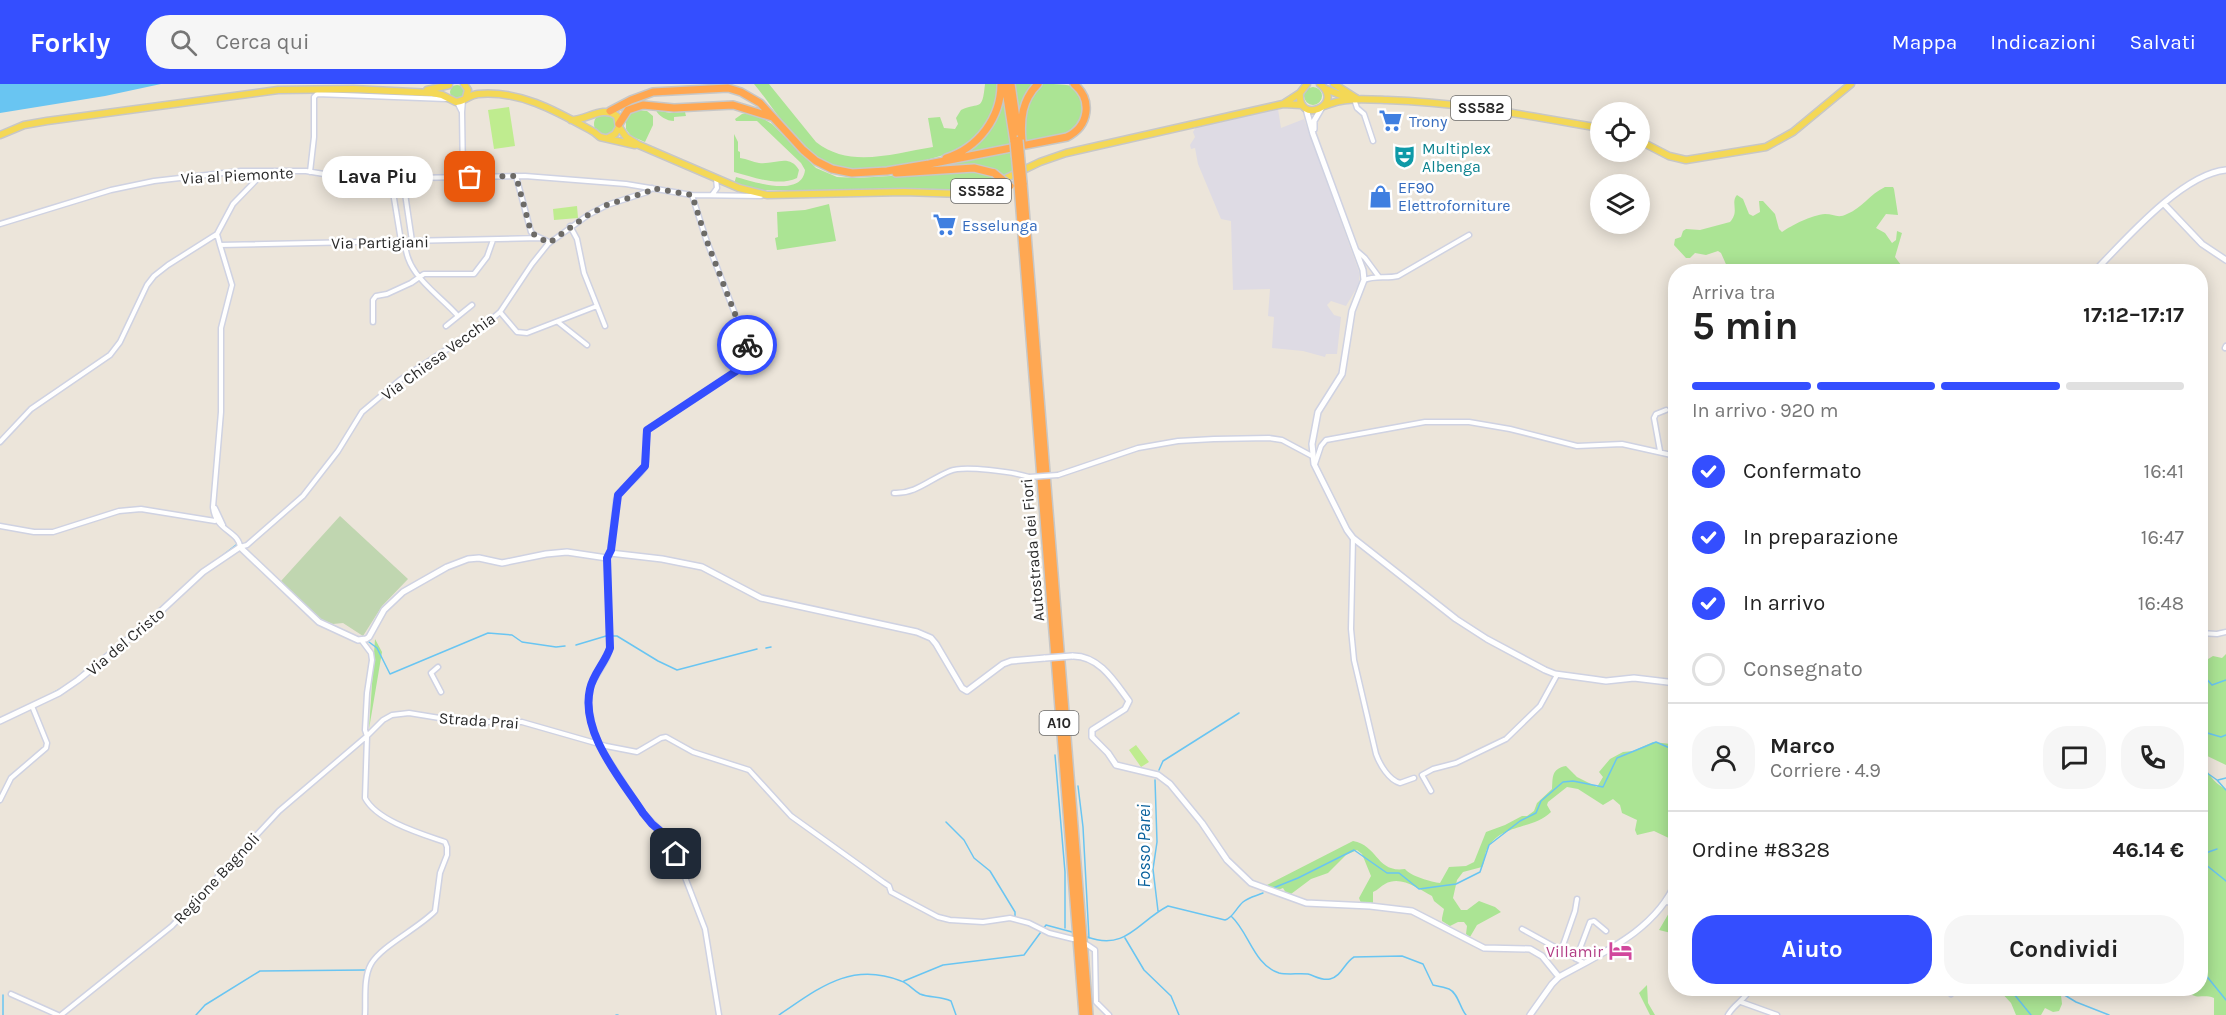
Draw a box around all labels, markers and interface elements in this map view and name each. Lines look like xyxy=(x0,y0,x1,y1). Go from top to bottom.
search box xyxy=(146,15,566,69)
text: Forkly xyxy=(30,26,110,59)
icon: search xyxy=(167,26,200,59)
text: Cerca qui xyxy=(215,29,310,55)
text: Mappa xyxy=(1892,30,1957,54)
text: Indicazioni xyxy=(1990,30,2097,54)
text: Salvati xyxy=(2130,30,2196,54)
road number: SS582 xyxy=(1451,96,1511,120)
map controls xyxy=(1590,102,1650,234)
button: locate xyxy=(1590,102,1650,162)
supermarket icon: Trony xyxy=(1378,108,1404,134)
place label: Trony xyxy=(1409,112,1448,131)
place label: Multiplex Albenga xyxy=(1422,139,1491,176)
theatre icon: Multiplex Albenga xyxy=(1391,144,1417,170)
pin xyxy=(444,151,495,202)
callout: Lava Piu xyxy=(323,156,434,198)
icon: bag xyxy=(453,160,486,193)
street label: Via al Piemonte xyxy=(180,163,294,188)
text: Lava Piu xyxy=(338,165,417,188)
button: layers xyxy=(1590,174,1650,234)
place label: EF90 Elettroforniture xyxy=(1398,178,1510,215)
road number: SS582 xyxy=(951,179,1011,203)
shop icon: EF90 Elettroforniture xyxy=(1367,183,1393,209)
supermarket icon: Esselunga xyxy=(931,212,957,238)
place label: Esselunga xyxy=(962,216,1038,235)
street label: Via Partigiani xyxy=(331,232,429,253)
text: Arriva tra xyxy=(1692,281,1775,304)
text: 17:12–17:17 xyxy=(2083,302,2184,328)
text: 5 min xyxy=(1692,303,1799,349)
street label: Via Chiesa Vecchia xyxy=(378,309,499,404)
courier xyxy=(717,315,777,375)
icon: bike xyxy=(731,329,764,362)
text: In arrivo · 920 m xyxy=(1692,399,1838,422)
icon: check xyxy=(1692,455,1725,488)
text: Confermato xyxy=(1743,458,1862,484)
text: 16:41 xyxy=(2144,460,2184,483)
street label: Autostrada dei Fiori xyxy=(1017,478,1048,622)
icon: check xyxy=(1692,521,1725,554)
text: In preparazione xyxy=(1743,524,1898,550)
text: 16:47 xyxy=(2141,526,2184,549)
icon: check xyxy=(1692,587,1725,620)
text: In arrivo xyxy=(1743,590,1825,616)
text: 16:48 xyxy=(2138,592,2184,615)
street label: Via del Cristo xyxy=(82,603,168,679)
text: Consegnato xyxy=(1743,656,1863,682)
street label: Strada Prai xyxy=(438,708,520,733)
road number: A10 xyxy=(1040,711,1078,735)
button: person xyxy=(1692,726,1755,789)
button: chat xyxy=(2043,726,2106,789)
button: phone xyxy=(2121,726,2184,789)
text: Marco xyxy=(1770,733,1835,759)
text: Corriere · 4.9 xyxy=(1770,759,1881,782)
water label: Fosso Parei xyxy=(1133,804,1155,888)
pin xyxy=(650,828,701,879)
street label: Regione Bagnoli xyxy=(169,829,263,928)
icon: home xyxy=(659,837,692,870)
text: Ordine #8328 xyxy=(1692,837,1830,863)
text: 46.14 € xyxy=(2112,837,2184,863)
button: Aiuto xyxy=(1692,915,1932,984)
button: Condividi xyxy=(1944,915,2184,984)
hotel icon: Villamir xyxy=(1608,938,1634,964)
place label: Villamir xyxy=(1546,942,1603,961)

